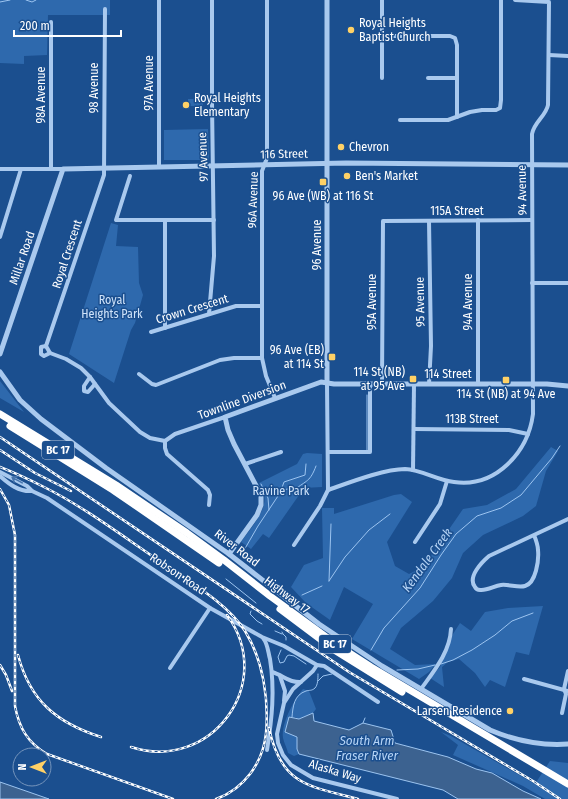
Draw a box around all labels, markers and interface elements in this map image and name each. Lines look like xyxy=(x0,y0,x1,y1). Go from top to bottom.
scale bar xyxy=(14,12,121,38)
place label: Royal Heights Baptist Church xyxy=(359,16,431,44)
text: 200 m xyxy=(20,19,50,33)
marker: Royal Heights Baptist Church xyxy=(346,25,356,35)
street label: 97A Avenue xyxy=(142,55,156,111)
street label: 98 Avenue xyxy=(87,63,101,113)
street label: 98A Avenue xyxy=(34,66,48,124)
place label: Royal Heights Elementary xyxy=(194,91,261,119)
marker: Royal Heights Elementary xyxy=(181,100,191,110)
street label: 97 Avenue xyxy=(195,132,211,182)
place label: Chevron xyxy=(349,140,389,154)
marker: Chevron xyxy=(336,142,346,152)
street label: 116 Street xyxy=(260,147,308,161)
street label: 94 Avenue xyxy=(515,165,529,215)
place label: Ben's Market xyxy=(355,169,418,183)
street label: 96A Avenue xyxy=(245,171,261,229)
marker: Ben's Market xyxy=(342,171,352,181)
marker: 96 Ave (WB) at 116 St xyxy=(318,177,328,187)
place label: 96 Ave (WB) at 116 St xyxy=(273,189,374,203)
street label: 115A Street xyxy=(430,204,484,218)
street label: Royal Crescent xyxy=(49,218,85,290)
street label: 96 Avenue xyxy=(310,220,324,270)
street label: Millar Road xyxy=(6,229,38,287)
street label: 95A Avenue xyxy=(365,274,379,330)
street label: 94A Avenue xyxy=(461,274,475,330)
street label: 95 Avenue xyxy=(413,277,427,327)
street label: Crown Crescent xyxy=(154,291,230,327)
park label: Royal Heights Park xyxy=(81,293,143,321)
place label: 96 Ave (EB) at 114 St xyxy=(270,343,324,371)
marker: 96 Ave (EB) at 114 St xyxy=(327,352,337,362)
place label: 114 St (NB) at 95 Ave xyxy=(354,365,405,393)
street label: 114 Street xyxy=(424,367,472,381)
marker: 114 St (NB) at 95 Ave xyxy=(408,374,418,384)
marker: 114 St (NB) at 94 Ave xyxy=(501,375,511,385)
street label: Townline Diversion xyxy=(196,378,288,422)
place label: 114 St (NB) at 94 Ave xyxy=(457,387,555,401)
street label: 113B Street xyxy=(445,412,499,426)
road number: BC 17 xyxy=(42,441,74,459)
one-way arrow xyxy=(11,476,23,484)
park label: Ravine Park xyxy=(253,484,310,498)
water label: Kendale Creek xyxy=(399,525,455,595)
street label: River Road xyxy=(212,527,262,569)
street label: Robson Road xyxy=(147,550,209,598)
street label: Highway 17 xyxy=(261,573,313,617)
road number: BC 17 xyxy=(319,635,351,653)
place label: Larsen Residence xyxy=(417,704,502,718)
marker: Larsen Residence xyxy=(505,706,515,716)
water label: South Arm Fraser River xyxy=(336,733,398,763)
north arrow xyxy=(12,747,52,787)
street label: Alaska Way xyxy=(307,756,364,786)
text: N xyxy=(16,764,29,770)

